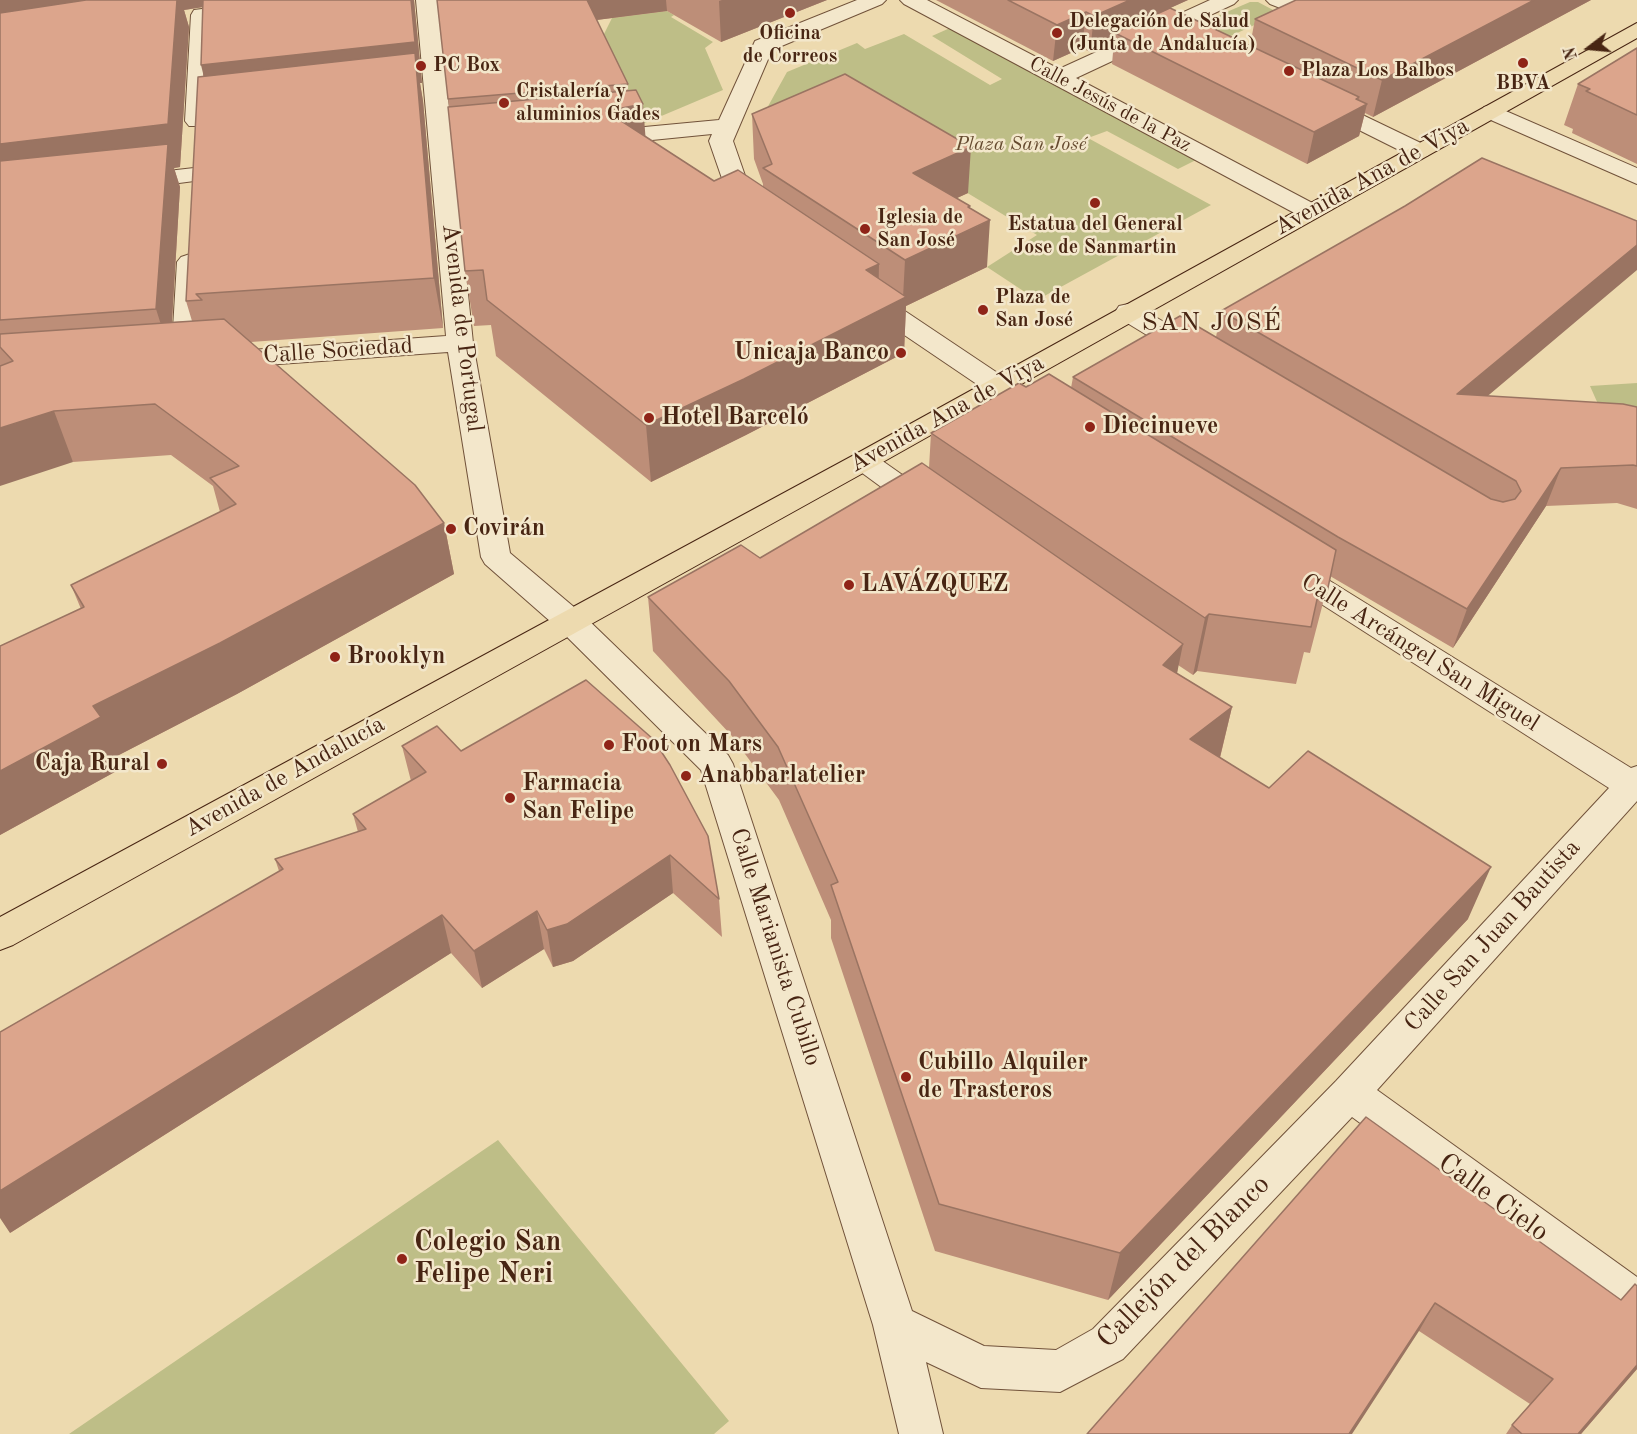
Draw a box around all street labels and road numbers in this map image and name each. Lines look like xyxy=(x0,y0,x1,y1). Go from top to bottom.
street label: Calle Jesús de la Paz xyxy=(1025,52,1195,158)
street label: Avenida Ana de Viya xyxy=(1270,112,1474,242)
street label: Avenida de Portugal xyxy=(435,222,489,434)
street label: Calle Sociedad xyxy=(262,331,414,371)
street label: Avenida Ana de Viya xyxy=(845,349,1049,479)
street label: Calle Arcángel San Miguel xyxy=(1296,568,1544,738)
street label: Avenida de Andalucía xyxy=(180,710,390,844)
street label: Calle Marianista Cubillo xyxy=(723,825,827,1069)
street label: Calle San Juan Bautista xyxy=(1399,834,1587,1038)
street label: Calle Cielo xyxy=(1431,1146,1555,1250)
street label: Callejón del Blanco xyxy=(1090,1168,1278,1356)

